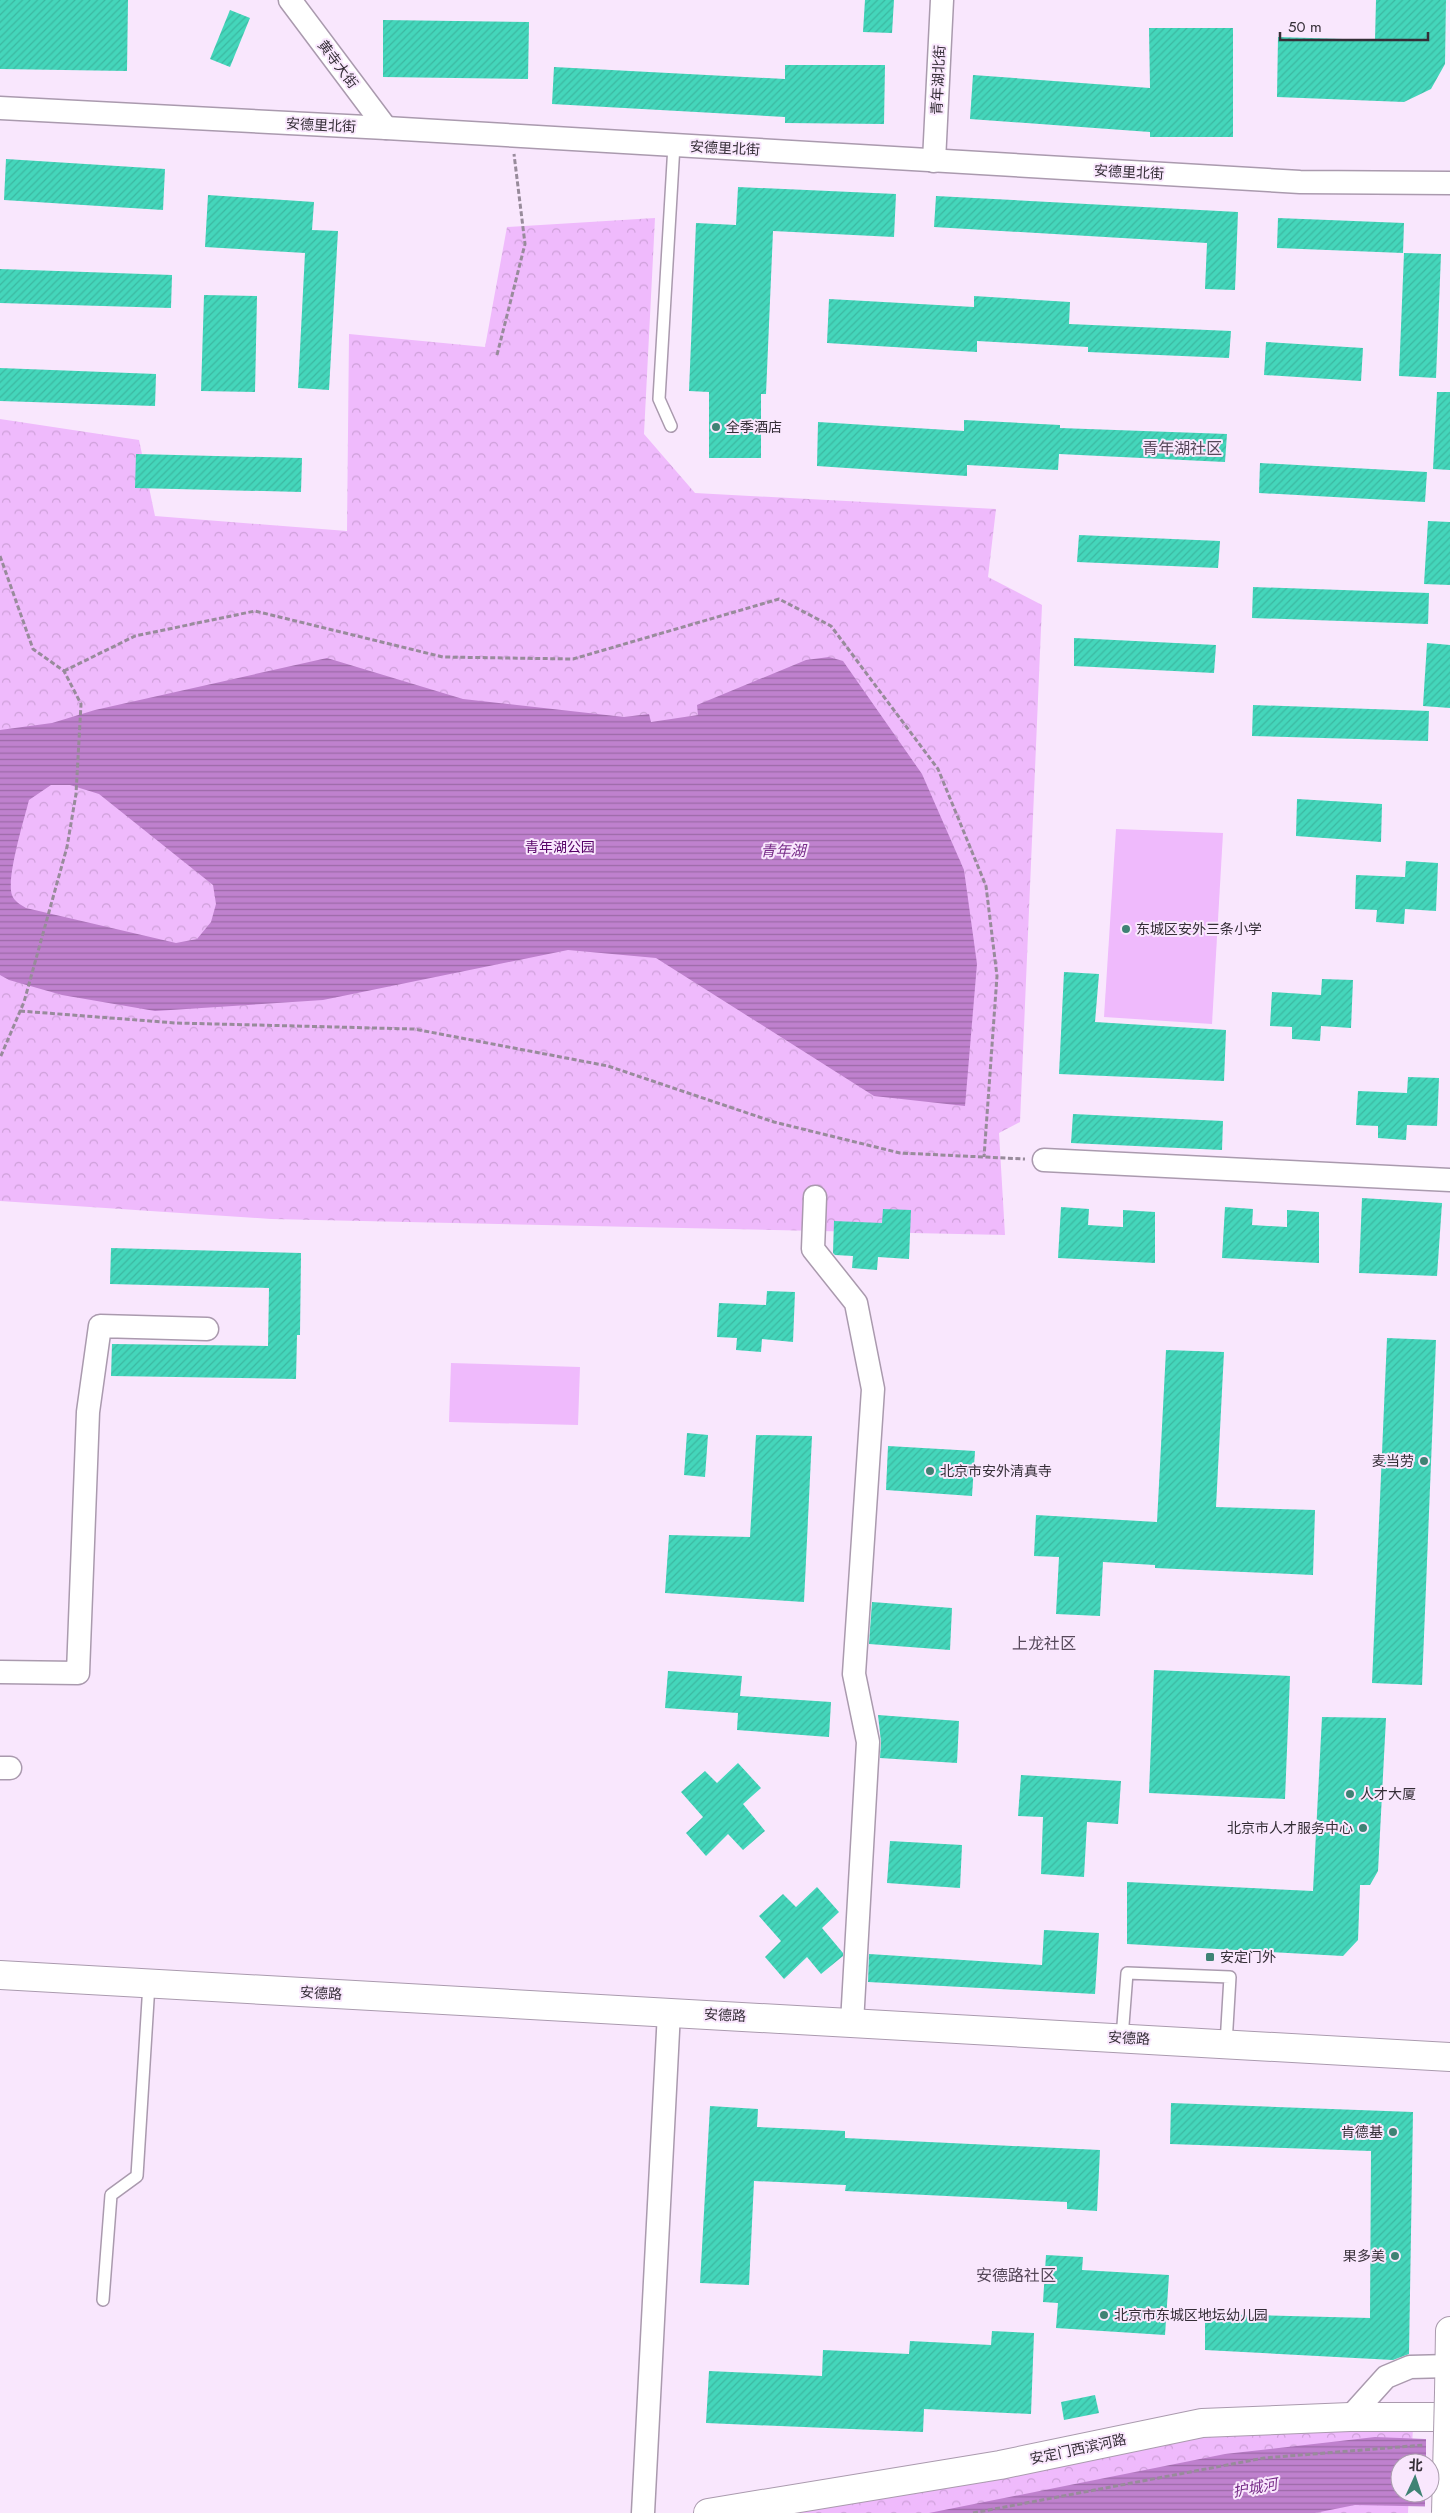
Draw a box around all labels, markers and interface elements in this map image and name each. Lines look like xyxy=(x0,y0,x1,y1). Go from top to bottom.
scale bar xyxy=(1280,10,1428,42)
text: 50 m xyxy=(1288,16,1322,38)
street label: 黄寺大街 xyxy=(313,36,363,92)
street label: 青年湖北街 xyxy=(926,45,950,115)
street label: 安德里北街 xyxy=(286,113,356,137)
street label: 安德里北街 xyxy=(690,136,760,160)
street label: 安德里北街 xyxy=(1094,160,1164,184)
place label: 全季酒店 xyxy=(726,417,782,437)
marker: 全季酒店 xyxy=(710,421,722,433)
district label: 青年湖社区 xyxy=(1142,437,1222,460)
park label: 青年湖公园 xyxy=(525,837,595,857)
water label: 青年湖 xyxy=(760,840,807,862)
place label: 东城区安外三条小学 xyxy=(1136,919,1262,939)
marker: 东城区安外三条小学 xyxy=(1120,923,1132,935)
place label: 麦当劳 xyxy=(1372,1451,1414,1471)
marker: 麦当劳 xyxy=(1418,1455,1430,1467)
place label: 北京市安外清真寺 xyxy=(940,1461,1052,1481)
marker: 北京市安外清真寺 xyxy=(924,1465,936,1477)
district label: 上龙社区 xyxy=(1012,1632,1076,1655)
place label: 人才大厦 xyxy=(1360,1784,1416,1804)
marker: 人才大厦 xyxy=(1344,1788,1356,1800)
place label: 北京市人才服务中心 xyxy=(1227,1818,1353,1838)
marker: 北京市人才服务中心 xyxy=(1357,1822,1369,1834)
place label: 安定门外 xyxy=(1220,1947,1276,1967)
marker: 安定门外 xyxy=(1204,1951,1216,1963)
street label: 安德路 xyxy=(300,1982,342,2004)
street label: 安德路 xyxy=(704,2004,746,2026)
street label: 安德路 xyxy=(1108,2027,1150,2049)
place label: 肯德基 xyxy=(1341,2122,1383,2142)
marker: 肯德基 xyxy=(1387,2126,1399,2138)
place label: 果多美 xyxy=(1343,2246,1385,2266)
marker: 果多美 xyxy=(1389,2250,1401,2262)
district label: 安德路社区 xyxy=(976,2264,1056,2287)
place label: 北京市东城区地坛幼儿园 xyxy=(1114,2305,1268,2325)
marker: 北京市东城区地坛幼儿园 xyxy=(1098,2309,1110,2321)
street label: 安定门西滨河路 xyxy=(1028,2429,1128,2469)
north arrow xyxy=(1390,2453,1440,2503)
text: 北 xyxy=(1408,2455,1423,2475)
water label: 护城河 xyxy=(1231,2473,1282,2503)

